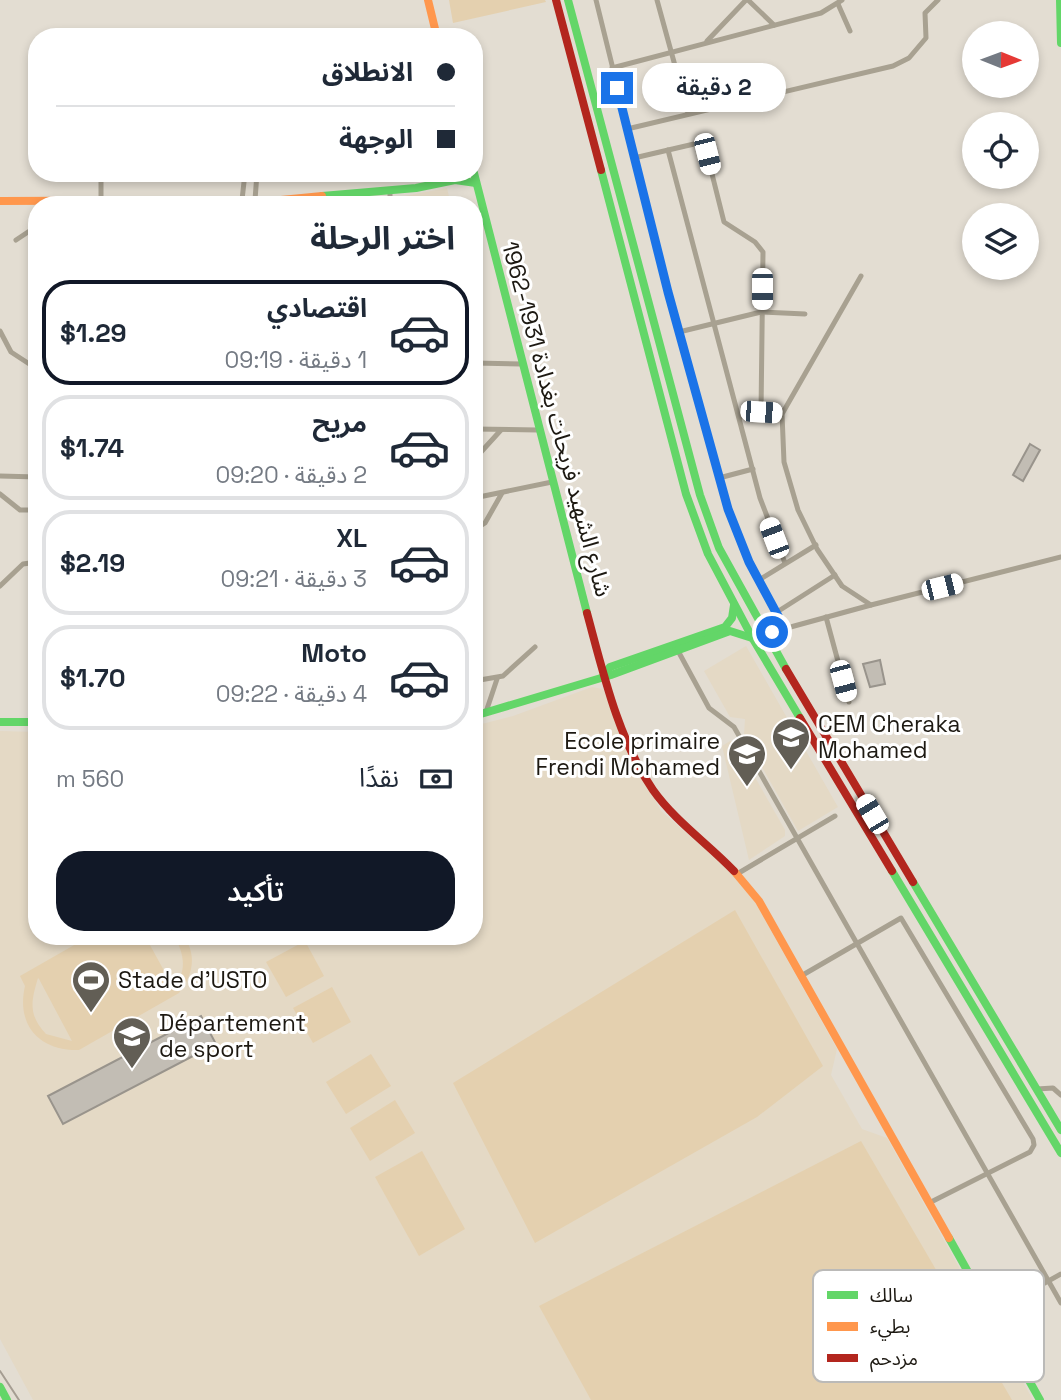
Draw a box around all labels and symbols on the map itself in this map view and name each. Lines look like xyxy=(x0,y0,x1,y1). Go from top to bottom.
north arrow xyxy=(962,21,1040,98)
callout: 2 دقيقة xyxy=(642,64,785,112)
route end xyxy=(601,72,633,104)
car xyxy=(692,131,723,177)
street label: شارع الشهيد فريحات بغدادة 1931-1962 xyxy=(493,238,619,601)
car xyxy=(752,268,773,310)
car xyxy=(740,400,783,424)
car xyxy=(757,515,792,561)
car xyxy=(920,572,965,602)
route start xyxy=(756,616,788,648)
car xyxy=(828,658,859,704)
place label: CEM Cheraka Mohamed xyxy=(818,709,961,765)
school or university icon: CEM Cheraka Mohamed xyxy=(770,716,812,771)
place label: Ecole primaire Frendi Mohamed xyxy=(536,726,720,782)
school or university icon: Ecole primaire Frendi Mohamed xyxy=(726,733,768,788)
car xyxy=(853,791,892,837)
sports icon: Stade d'USTO xyxy=(70,959,112,1014)
place label: Stade d'USTO xyxy=(118,965,267,995)
place label: Département de sport xyxy=(159,1008,306,1064)
school or university icon: Département de sport xyxy=(111,1015,153,1070)
legend xyxy=(813,1270,1044,1382)
text: سالك xyxy=(870,1283,913,1308)
text: بطيء xyxy=(870,1314,910,1341)
text: مزدحم xyxy=(870,1346,918,1373)

